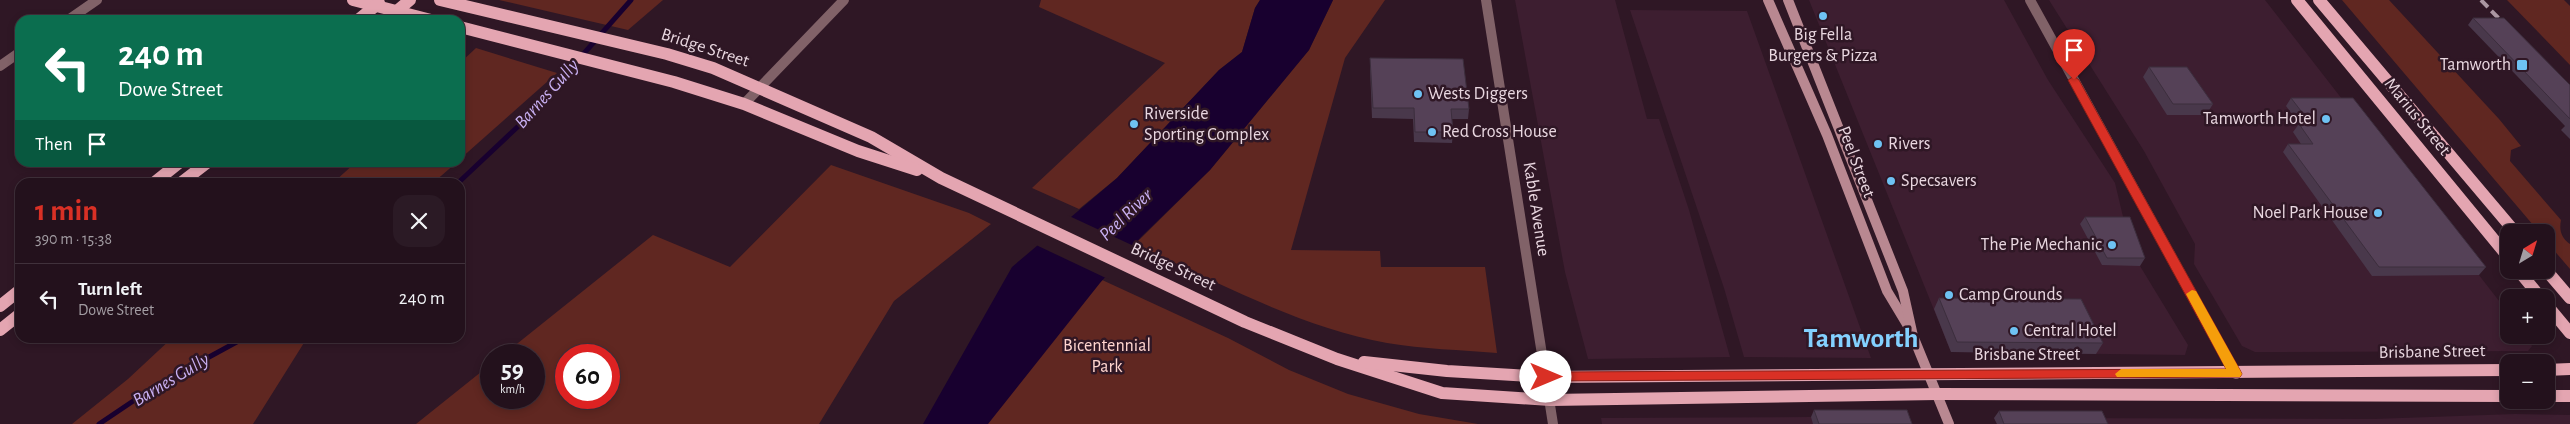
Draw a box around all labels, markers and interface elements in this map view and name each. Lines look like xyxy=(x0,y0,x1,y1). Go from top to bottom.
marker: Big Fella Burgers & Pizza xyxy=(1817,10,1829,22)
street label: Bridge Street xyxy=(659,25,751,71)
place label: Big Fella Burgers & Pizza xyxy=(1768,26,1878,65)
pin xyxy=(2053,29,2095,80)
icon: left xyxy=(35,35,100,100)
icon: arrive xyxy=(2060,36,2088,64)
text: 240 m xyxy=(118,37,204,72)
water label: Barnes Gully xyxy=(511,56,583,132)
place label: Tamworth xyxy=(2440,56,2511,74)
marker: Tamworth xyxy=(2515,58,2529,72)
street label: Marius Street xyxy=(2381,75,2454,159)
text: Dowe Street xyxy=(118,78,223,100)
place label: Wests Diggers xyxy=(1428,85,1528,103)
marker: Wests Diggers xyxy=(1412,88,1424,100)
place label: Riverside Sporting Complex xyxy=(1144,105,1269,144)
place label: Tamworth Hotel xyxy=(2203,110,2316,128)
marker: Tamworth Hotel xyxy=(2320,113,2332,125)
marker: Riverside Sporting Complex xyxy=(1128,118,1140,130)
place label: Red Cross House xyxy=(1442,123,1557,141)
street label: Peel Street xyxy=(1834,124,1878,200)
marker: Red Cross House xyxy=(1426,126,1438,138)
icon: arrive xyxy=(83,130,111,158)
text: Then xyxy=(35,135,73,154)
place label: Rivers xyxy=(1888,135,1930,153)
marker: Rivers xyxy=(1872,138,1884,150)
street label: Kable Avenue xyxy=(1520,160,1552,258)
place label: Specsavers xyxy=(1901,172,1977,190)
marker: Specsavers xyxy=(1885,175,1897,187)
water label: Peel River xyxy=(1096,185,1157,245)
button: close xyxy=(393,195,445,247)
text: 1 min xyxy=(35,196,98,226)
place label: Noel Park House xyxy=(2253,204,2368,222)
marker: Noel Park House xyxy=(2372,207,2384,219)
north arrow xyxy=(2500,224,2555,279)
map controls xyxy=(2500,224,2555,409)
text: 390 m · 15:38 xyxy=(35,231,112,247)
place label: The Pie Mechanic xyxy=(1981,236,2102,254)
marker: The Pie Mechanic xyxy=(2106,239,2118,251)
street label: Bridge Street xyxy=(1128,240,1218,295)
text: Turn left xyxy=(78,280,142,299)
icon: left xyxy=(35,285,63,313)
place label: Camp Grounds xyxy=(1959,286,2062,304)
text: 240 m xyxy=(399,289,445,308)
marker: Camp Grounds xyxy=(1943,289,1955,301)
button: + xyxy=(2500,289,2555,344)
text: Dowe Street xyxy=(78,302,154,318)
place label: Central Hotel xyxy=(2024,322,2117,340)
district label: Tamworth xyxy=(1804,325,1918,353)
marker: Central Hotel xyxy=(2008,325,2020,337)
park label: Bicentennial Park xyxy=(1063,337,1151,376)
street label: Brisbane Street xyxy=(2379,342,2486,362)
speed limit sign: 60 xyxy=(555,344,620,409)
street label: Brisbane Street xyxy=(1974,346,2081,364)
water label: Barnes Gully xyxy=(129,350,213,410)
position arrow xyxy=(1519,350,1571,402)
button: − xyxy=(2500,354,2555,409)
text: 59 xyxy=(501,358,524,383)
text: km/h xyxy=(500,383,525,395)

